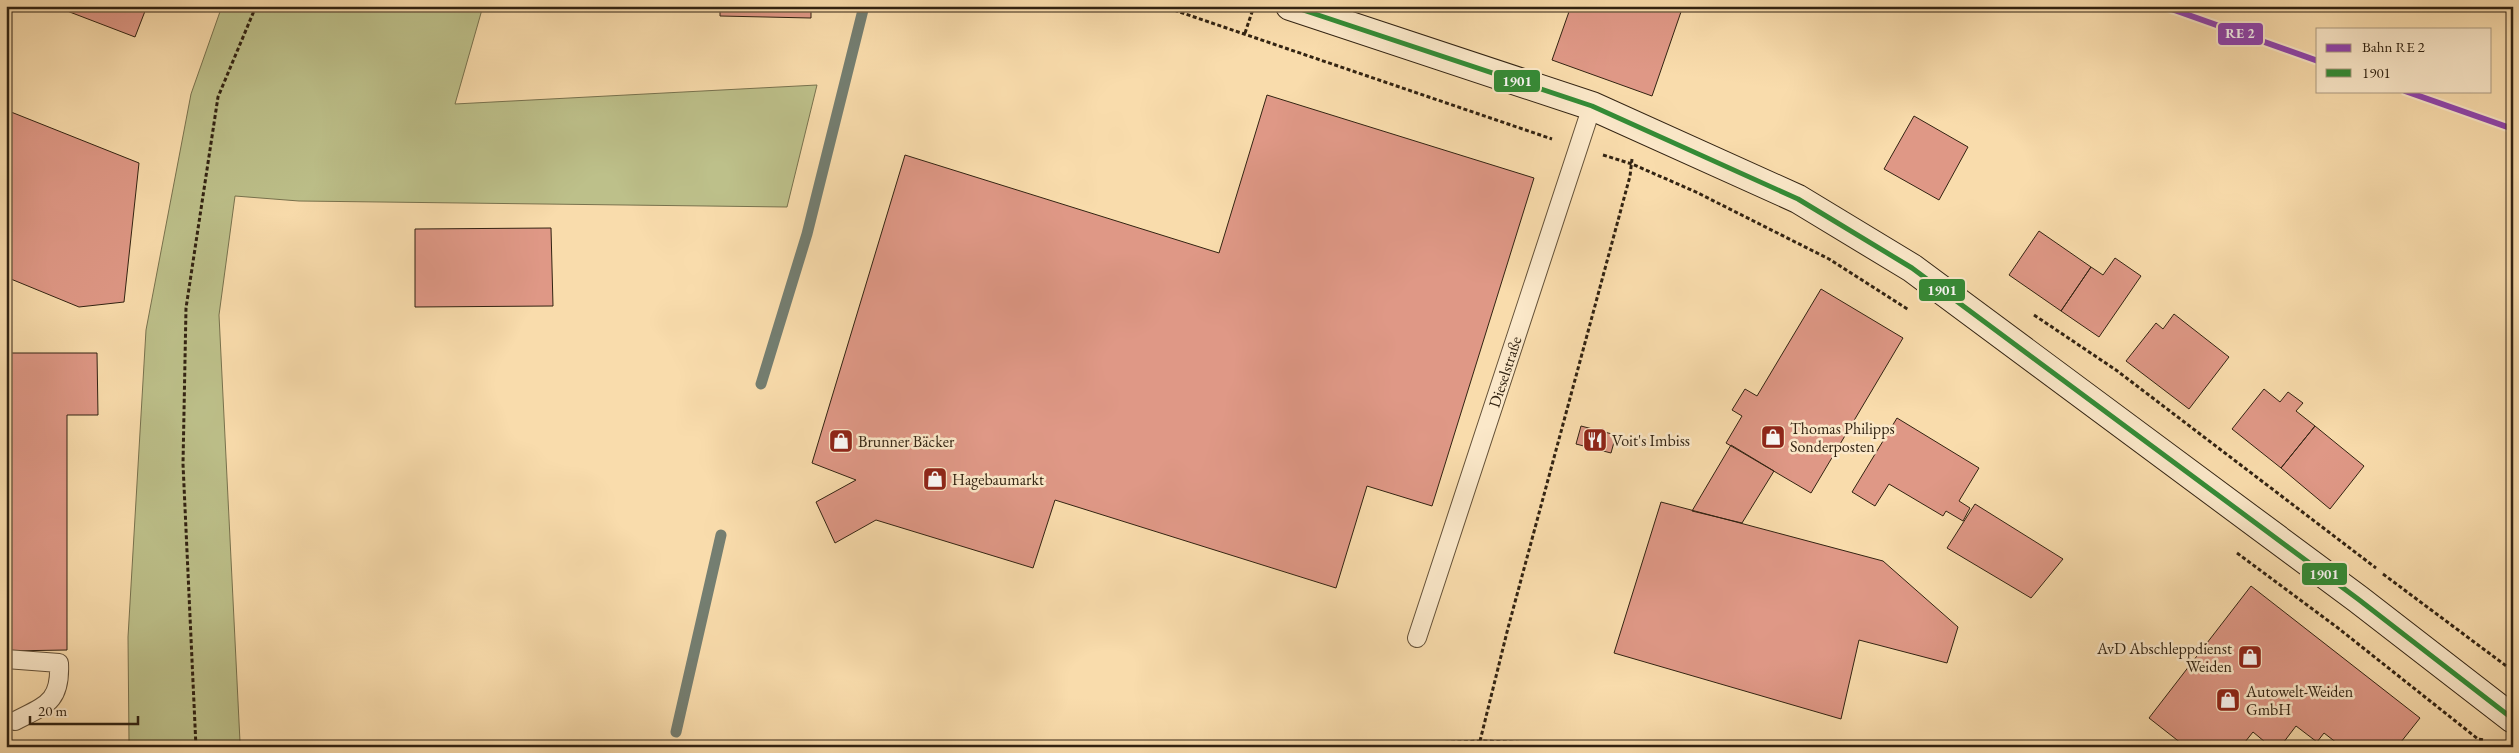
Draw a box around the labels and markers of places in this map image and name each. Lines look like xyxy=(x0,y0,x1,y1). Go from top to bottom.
place label: Thomas Philipps Sonderposten xyxy=(1790,418,1895,457)
shop icon: Thomas Philipps Sonderposten xyxy=(1760,424,1786,450)
restaurant icon: Voit's Imbiss xyxy=(1582,427,1608,453)
shop icon: Brunner Bäcker xyxy=(828,428,854,454)
place label: Voit's Imbiss xyxy=(1612,430,1690,451)
place label: Brunner Bäcker xyxy=(858,431,955,452)
shop icon: Hagebaumarkt xyxy=(922,466,948,492)
place label: Hagebaumarkt xyxy=(952,469,1044,490)
place label: AvD Abschleppdienst Weiden xyxy=(2096,638,2233,677)
shop icon: AvD Abschleppdienst Weiden xyxy=(2237,644,2263,670)
place label: Autowelt-Weiden GmbH xyxy=(2245,681,2354,720)
shop icon: Autowelt-Weiden GmbH xyxy=(2215,687,2241,713)

